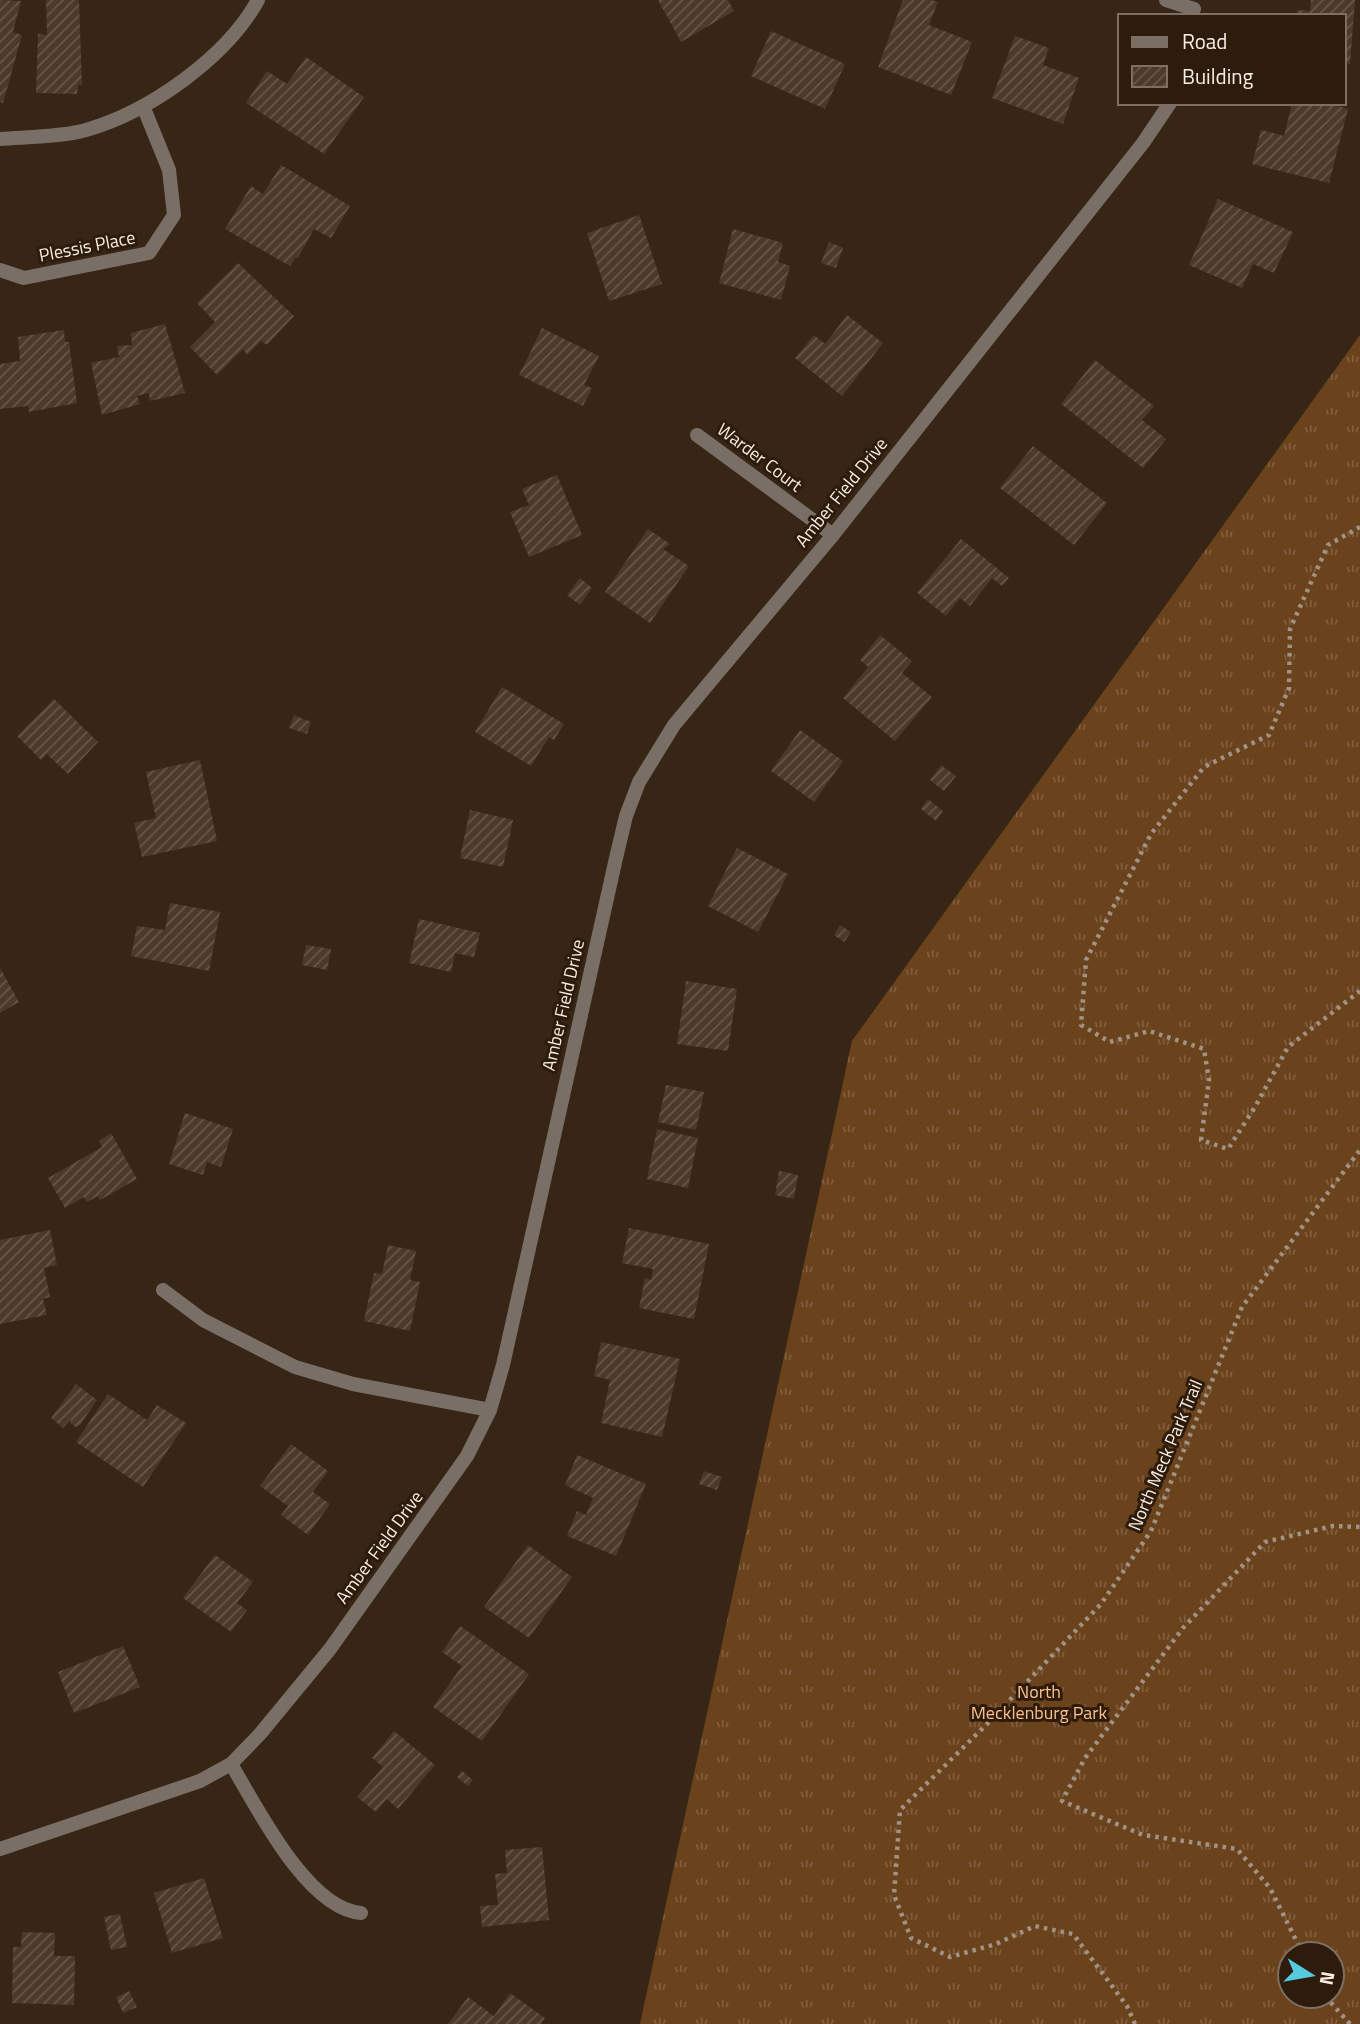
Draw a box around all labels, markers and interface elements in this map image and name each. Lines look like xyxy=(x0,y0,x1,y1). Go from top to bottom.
legend xyxy=(1118,14,1346,105)
text: Road xyxy=(1182,25,1227,57)
text: Building xyxy=(1182,60,1254,92)
street label: Plessis Place xyxy=(37,223,137,269)
street label: Warder Court xyxy=(712,416,809,498)
street label: Amber Field Drive xyxy=(788,431,894,553)
street label: Amber Field Drive xyxy=(535,937,591,1073)
street label: North Meck Park Trail xyxy=(1121,1375,1209,1535)
street label: Amber Field Drive xyxy=(329,1485,429,1609)
park label: North Mecklenburg Park xyxy=(971,1678,1108,1726)
north arrow xyxy=(1276,1940,1346,2010)
text: N xyxy=(1313,1969,1344,1988)

